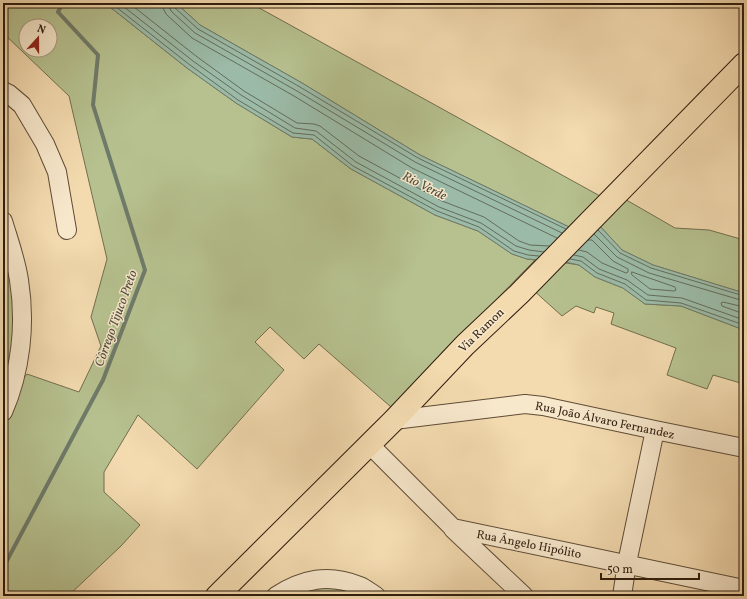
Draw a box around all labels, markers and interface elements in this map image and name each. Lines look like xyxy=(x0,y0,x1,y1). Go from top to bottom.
north arrow xyxy=(18,18,58,58)
text: N xyxy=(35,22,47,38)
water label: Rio Verde xyxy=(399,168,450,206)
water label: Côrrego Tijuco Preto xyxy=(91,268,143,370)
street label: Via Ramon xyxy=(455,305,508,357)
street label: Rua João Álvaro Fernandez xyxy=(534,397,676,444)
street label: Rua Ângelo Hipólito xyxy=(475,526,583,563)
scale bar xyxy=(601,555,699,581)
text: 50 m xyxy=(607,562,633,578)

